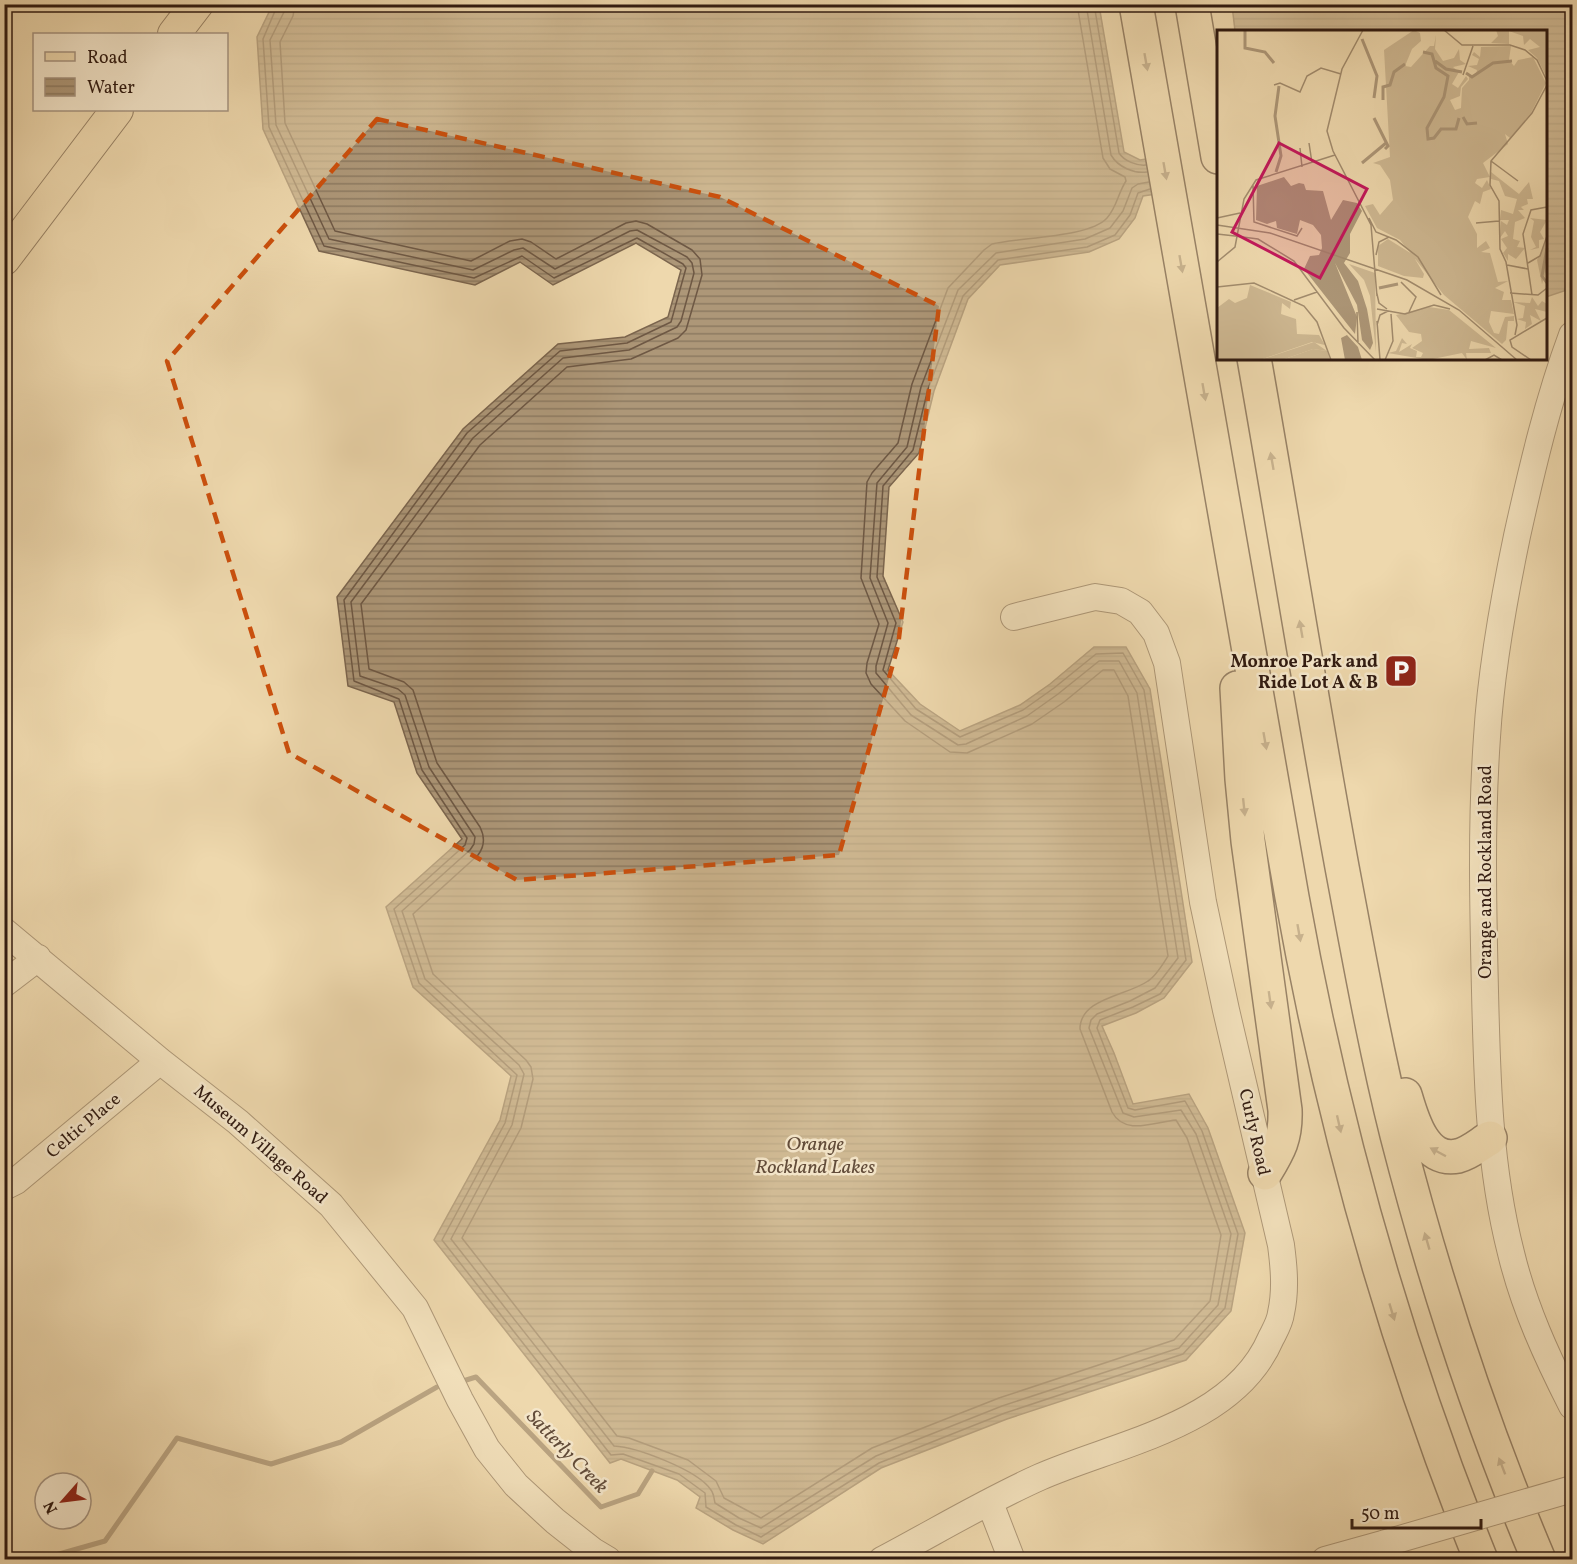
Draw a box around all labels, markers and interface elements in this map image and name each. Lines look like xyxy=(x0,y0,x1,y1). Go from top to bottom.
inset map xyxy=(1217,30,1547,360)
legend xyxy=(33,33,228,111)
text: Road xyxy=(87,46,128,71)
one-way arrow xyxy=(1142,53,1151,72)
text: Water xyxy=(87,76,135,101)
one-way arrow xyxy=(1161,162,1170,181)
one-way arrow xyxy=(1177,255,1186,274)
one-way arrow xyxy=(1199,383,1208,402)
one-way arrow xyxy=(1267,451,1276,470)
one-way arrow xyxy=(1296,619,1305,638)
place label: Monroe Park and Ride Lot A & B xyxy=(1230,650,1378,696)
parking icon: Monroe Park and Ride Lot A & B xyxy=(1383,653,1419,689)
one-way arrow xyxy=(1261,732,1270,751)
street label: Orange and Rockland Road xyxy=(1474,765,1499,979)
one-way arrow xyxy=(1239,798,1249,817)
one-way arrow xyxy=(1294,924,1303,943)
one-way arrow xyxy=(1265,991,1274,1010)
street label: Museum Village Road xyxy=(187,1080,333,1210)
street label: Curly Road xyxy=(1231,1087,1276,1178)
street label: Celtic Place xyxy=(41,1088,127,1165)
one-way arrow xyxy=(1335,1115,1344,1134)
water label: Orange Rockland Lakes xyxy=(755,1131,876,1182)
one-way arrow xyxy=(1430,1147,1447,1156)
one-way arrow xyxy=(1422,1232,1431,1250)
one-way arrow xyxy=(1388,1303,1397,1321)
water label: Satterly Creek xyxy=(519,1404,614,1501)
one-way arrow xyxy=(1497,1457,1506,1475)
north arrow xyxy=(33,1471,93,1531)
scale bar xyxy=(1352,1492,1481,1530)
text: N xyxy=(39,1496,64,1517)
text: 50 m xyxy=(1361,1502,1400,1527)

